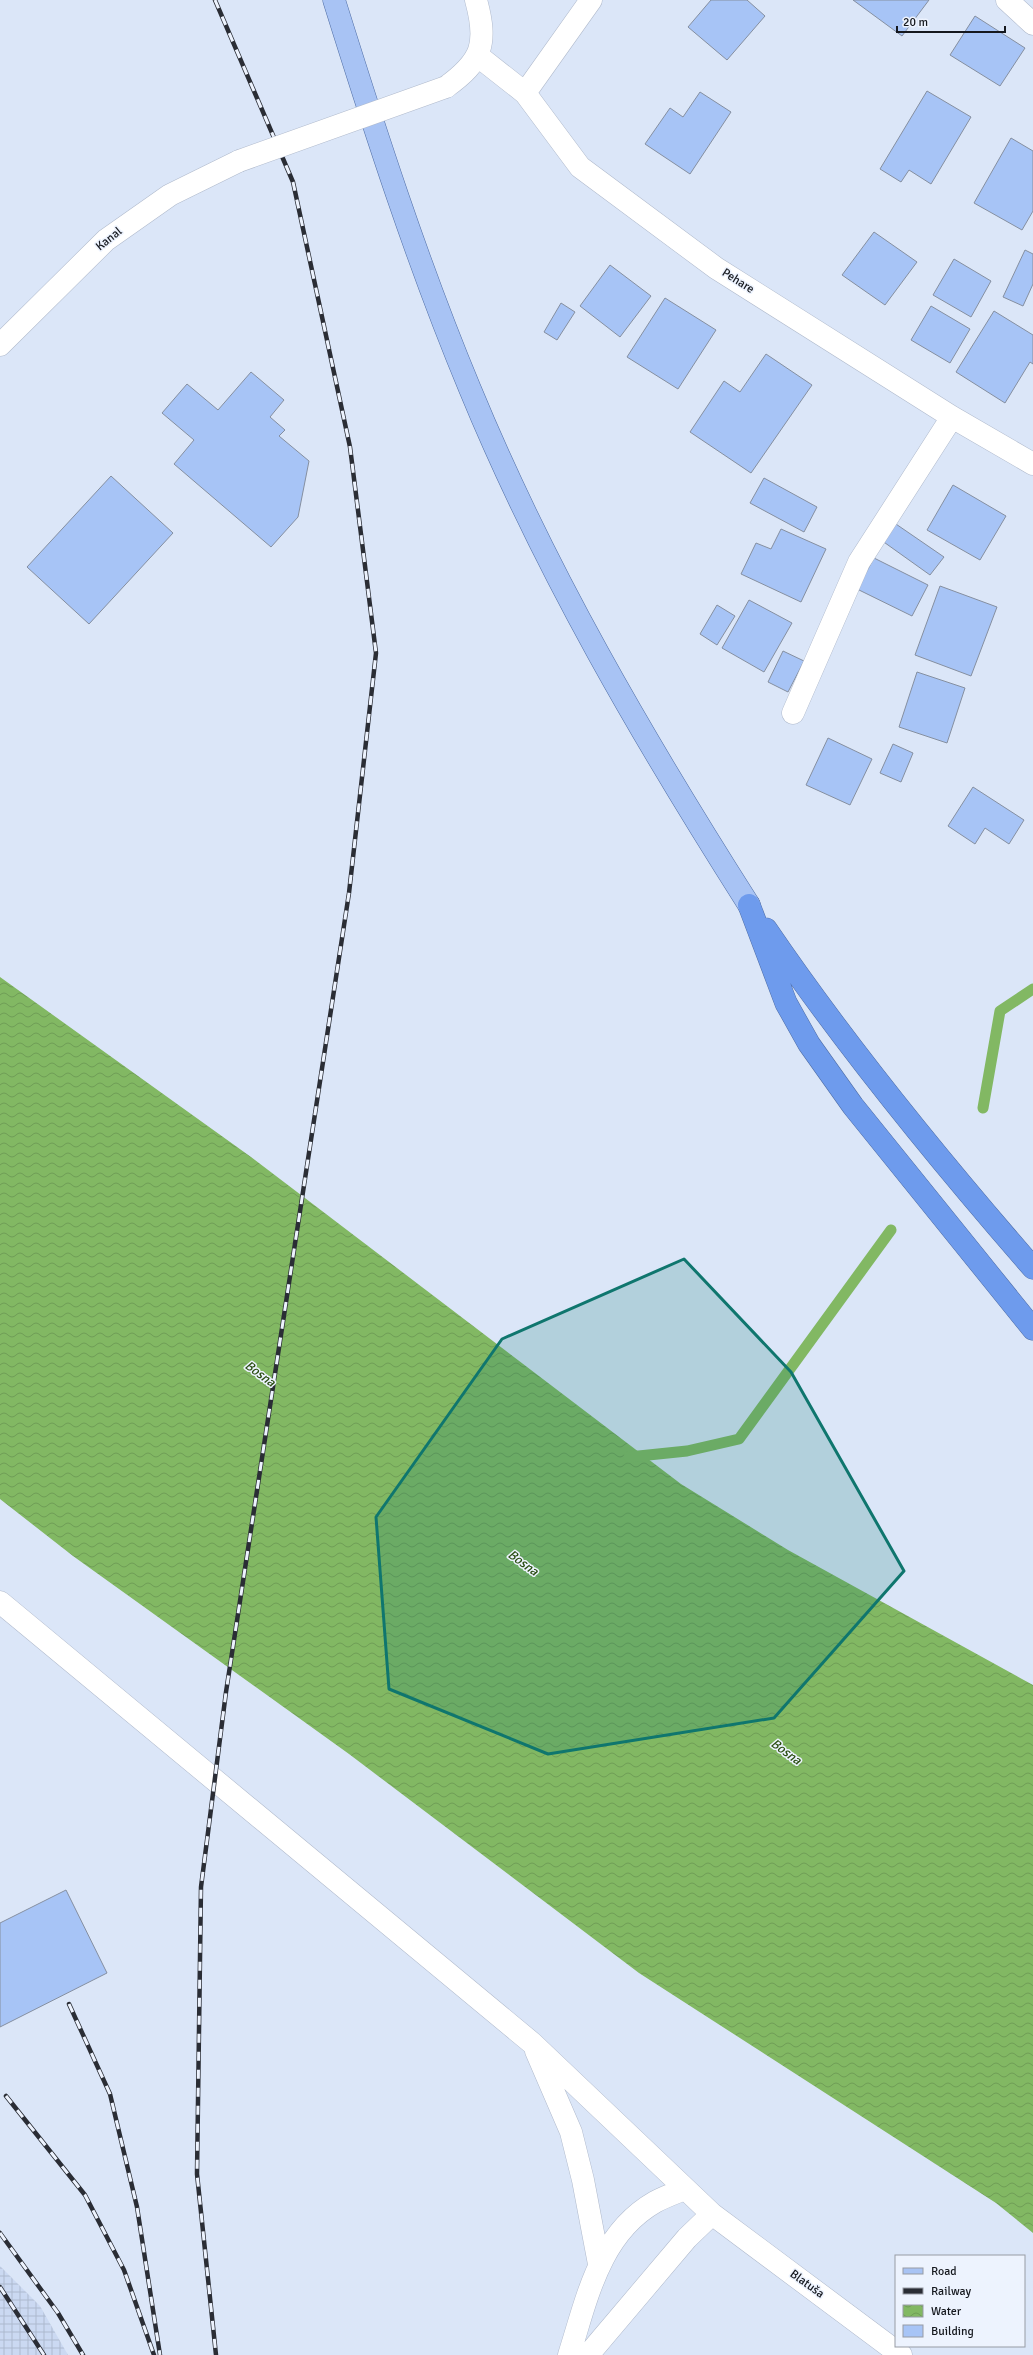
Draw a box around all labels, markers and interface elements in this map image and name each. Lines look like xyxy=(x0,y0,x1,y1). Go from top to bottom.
scale bar xyxy=(897,8,1005,34)
text: 20 m xyxy=(903,15,928,30)
street label: Kanal xyxy=(93,224,126,254)
street label: Pehare xyxy=(719,265,757,297)
water label: Bosna xyxy=(242,1358,279,1391)
water label: Bosna xyxy=(505,1547,542,1580)
water label: Bosna xyxy=(768,1736,805,1769)
legend xyxy=(895,2255,1025,2347)
text: Road xyxy=(931,2264,957,2279)
street label: Blatuša xyxy=(787,2267,827,2301)
text: Railway xyxy=(931,2284,971,2299)
text: Water xyxy=(931,2304,962,2319)
text: Building xyxy=(931,2324,974,2339)

